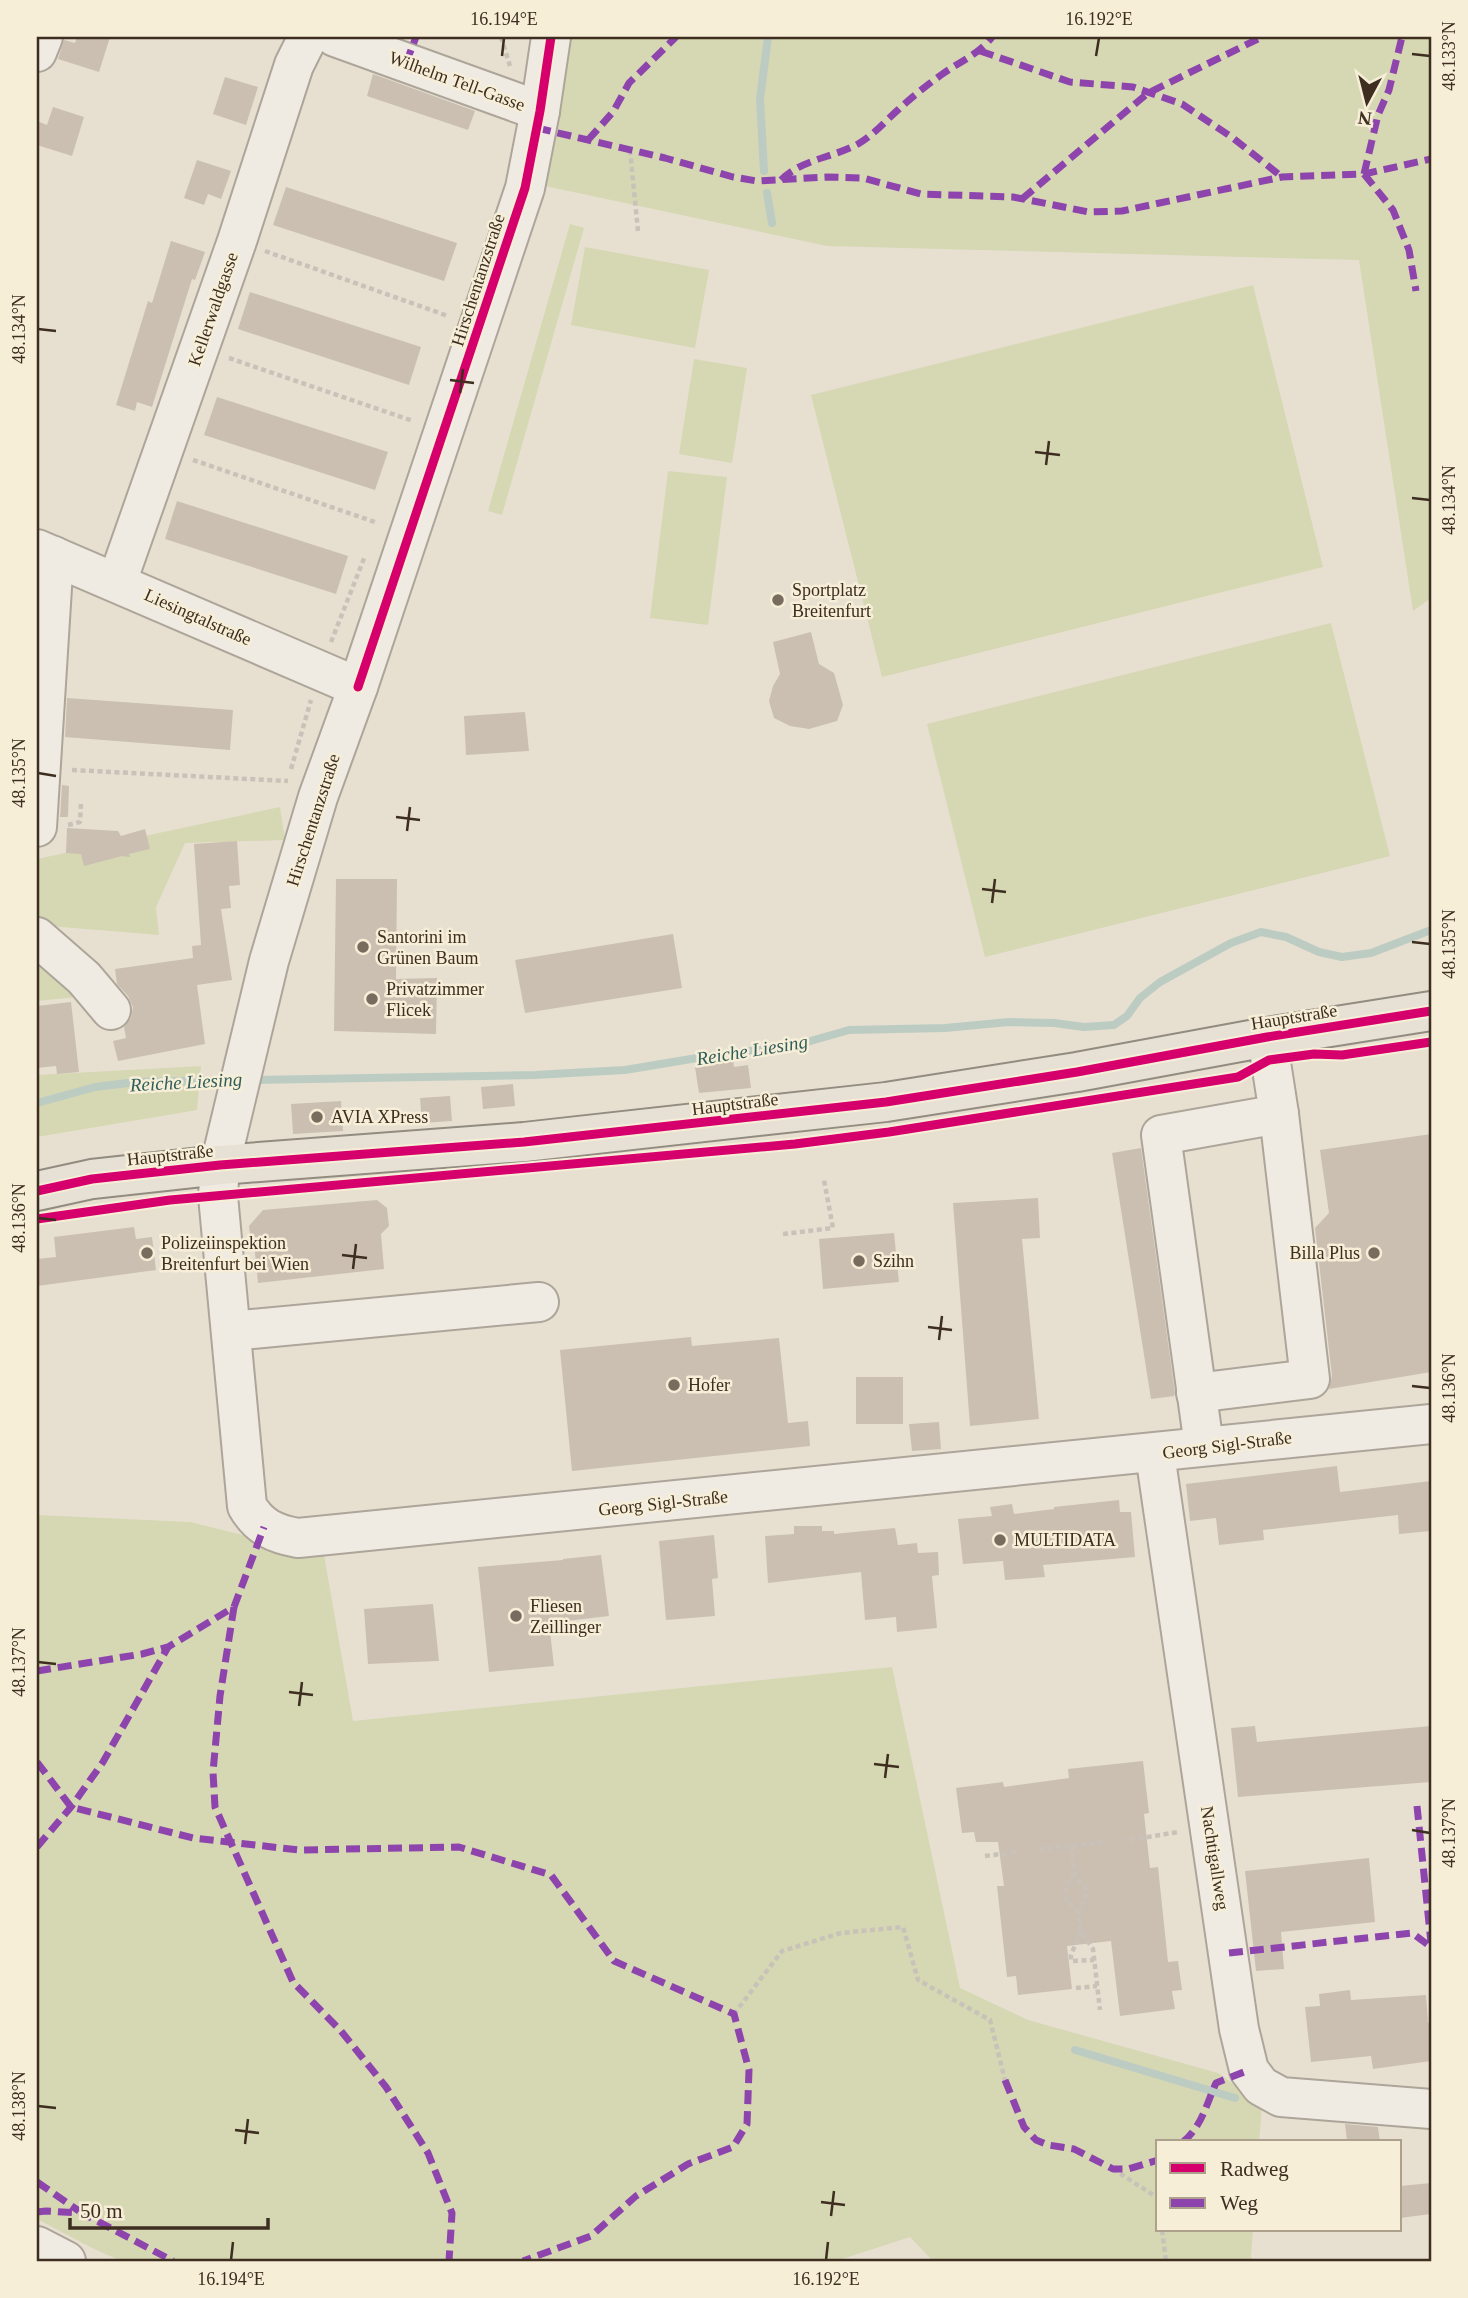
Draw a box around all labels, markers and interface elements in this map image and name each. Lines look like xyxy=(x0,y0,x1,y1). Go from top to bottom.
text: 16.194°E xyxy=(470,9,538,29)
text: 16.192°E xyxy=(1065,9,1133,29)
text: 48.133°N xyxy=(1439,21,1459,91)
street label: Wilhelm Tell-Gasse xyxy=(386,47,528,115)
north arrow xyxy=(1332,66,1402,136)
text: N xyxy=(1357,107,1373,130)
street label: Hirschentanzstraße xyxy=(447,211,509,349)
street label: Kellerwaldgasse xyxy=(184,249,242,368)
text: 48.134°N xyxy=(9,294,29,364)
text: 48.134°N xyxy=(1439,465,1459,535)
place label: Sportplatz Breitenfurt xyxy=(792,580,871,621)
street label: Liesingtalstraße xyxy=(141,584,255,650)
marker: Sportplatz Breitenfurt xyxy=(770,592,786,608)
text: 48.135°N xyxy=(9,738,29,808)
street label: Hirschentanzstraße xyxy=(282,751,344,889)
text: 48.135°N xyxy=(1439,909,1459,979)
place label: Santorini im Grünen Baum xyxy=(377,927,478,968)
marker: Santorini im Grünen Baum xyxy=(355,939,371,955)
place label: Privatzimmer Flicek xyxy=(386,979,484,1020)
marker: Privatzimmer Flicek xyxy=(364,991,380,1007)
street label: Hauptstraße xyxy=(1249,1000,1339,1034)
water label: Reiche Liesing xyxy=(694,1031,809,1069)
water label: Reiche Liesing xyxy=(128,1069,243,1095)
street label: Hauptstraße xyxy=(691,1089,779,1119)
place label: AVIA XPress xyxy=(331,1107,428,1127)
marker: AVIA XPress xyxy=(309,1109,325,1125)
street label: Hauptstraße xyxy=(126,1141,214,1169)
text: 48.136°N xyxy=(9,1183,29,1253)
place label: Polizeiinspektion Breitenfurt bei Wien xyxy=(161,1233,309,1274)
place label: Billa Plus xyxy=(1289,1243,1360,1263)
marker: Polizeiinspektion Breitenfurt bei Wien xyxy=(139,1245,155,1261)
marker: Billa Plus xyxy=(1366,1245,1382,1261)
place label: Szihn xyxy=(873,1251,914,1271)
marker: Szihn xyxy=(851,1253,867,1269)
text: 48.136°N xyxy=(1439,1353,1459,1423)
place label: Hofer xyxy=(688,1375,730,1395)
marker: Hofer xyxy=(666,1377,682,1393)
street label: Georg Sigl-Straße xyxy=(1161,1427,1293,1463)
street label: Georg Sigl-Straße xyxy=(597,1486,729,1520)
place label: MULTIDATA xyxy=(1014,1530,1116,1550)
marker: MULTIDATA xyxy=(992,1532,1008,1548)
place label: Fliesen Zeillinger xyxy=(530,1596,601,1637)
marker: Fliesen Zeillinger xyxy=(508,1608,524,1624)
text: 48.137°N xyxy=(9,1627,29,1697)
text: 48.137°N xyxy=(1439,1798,1459,1868)
street label: Nachtigallweg xyxy=(1197,1805,1233,1911)
text: 48.138°N xyxy=(9,2071,29,2141)
legend xyxy=(1156,2140,1402,2232)
text: Radweg xyxy=(1220,2157,1289,2181)
scale bar xyxy=(70,2186,268,2230)
text: Weg xyxy=(1220,2191,1258,2215)
text: 50 m xyxy=(80,2199,123,2223)
text: 16.194°E xyxy=(197,2269,265,2289)
text: 16.192°E xyxy=(792,2269,860,2289)

